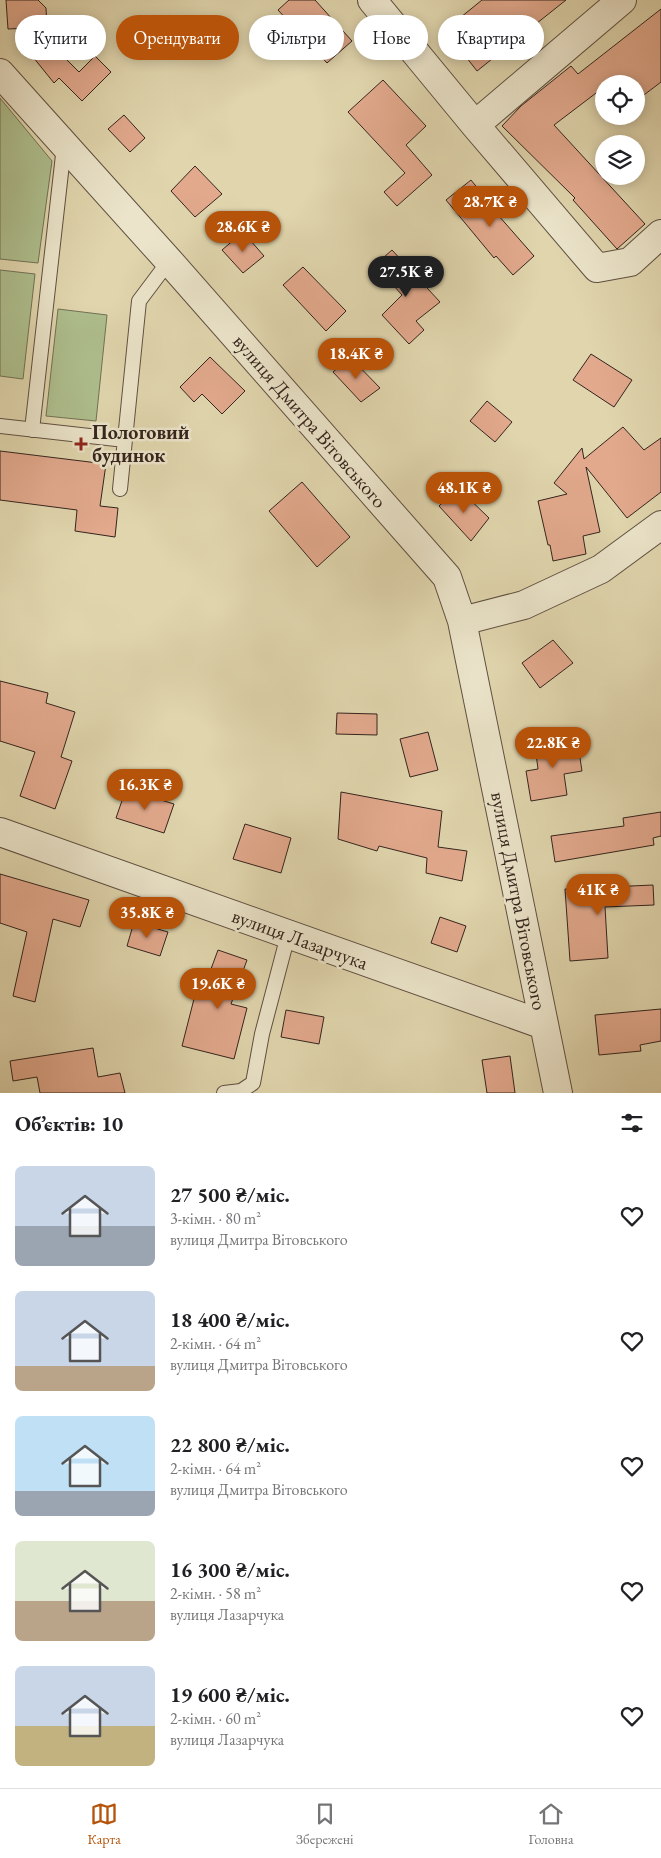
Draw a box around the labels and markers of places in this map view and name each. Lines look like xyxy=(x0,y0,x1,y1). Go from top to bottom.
pin: 28.7K ₴ xyxy=(444,186,536,228)
pin: 28.6K ₴ xyxy=(197,210,289,253)
pin: 27.5K ₴ xyxy=(360,256,452,298)
pin: 18.4K ₴ xyxy=(310,338,402,380)
place label: Пологовий будинок xyxy=(92,419,190,468)
marker: Пологовий будинок xyxy=(74,437,88,451)
pin: 48.1K ₴ xyxy=(418,472,510,514)
pin: 22.8K ₴ xyxy=(507,726,599,769)
pin: 16.3K ₴ xyxy=(99,768,191,811)
pin: 41K ₴ xyxy=(563,874,633,916)
pin: 35.8K ₴ xyxy=(101,896,193,939)
pin: 19.6K ₴ xyxy=(172,968,264,1010)

